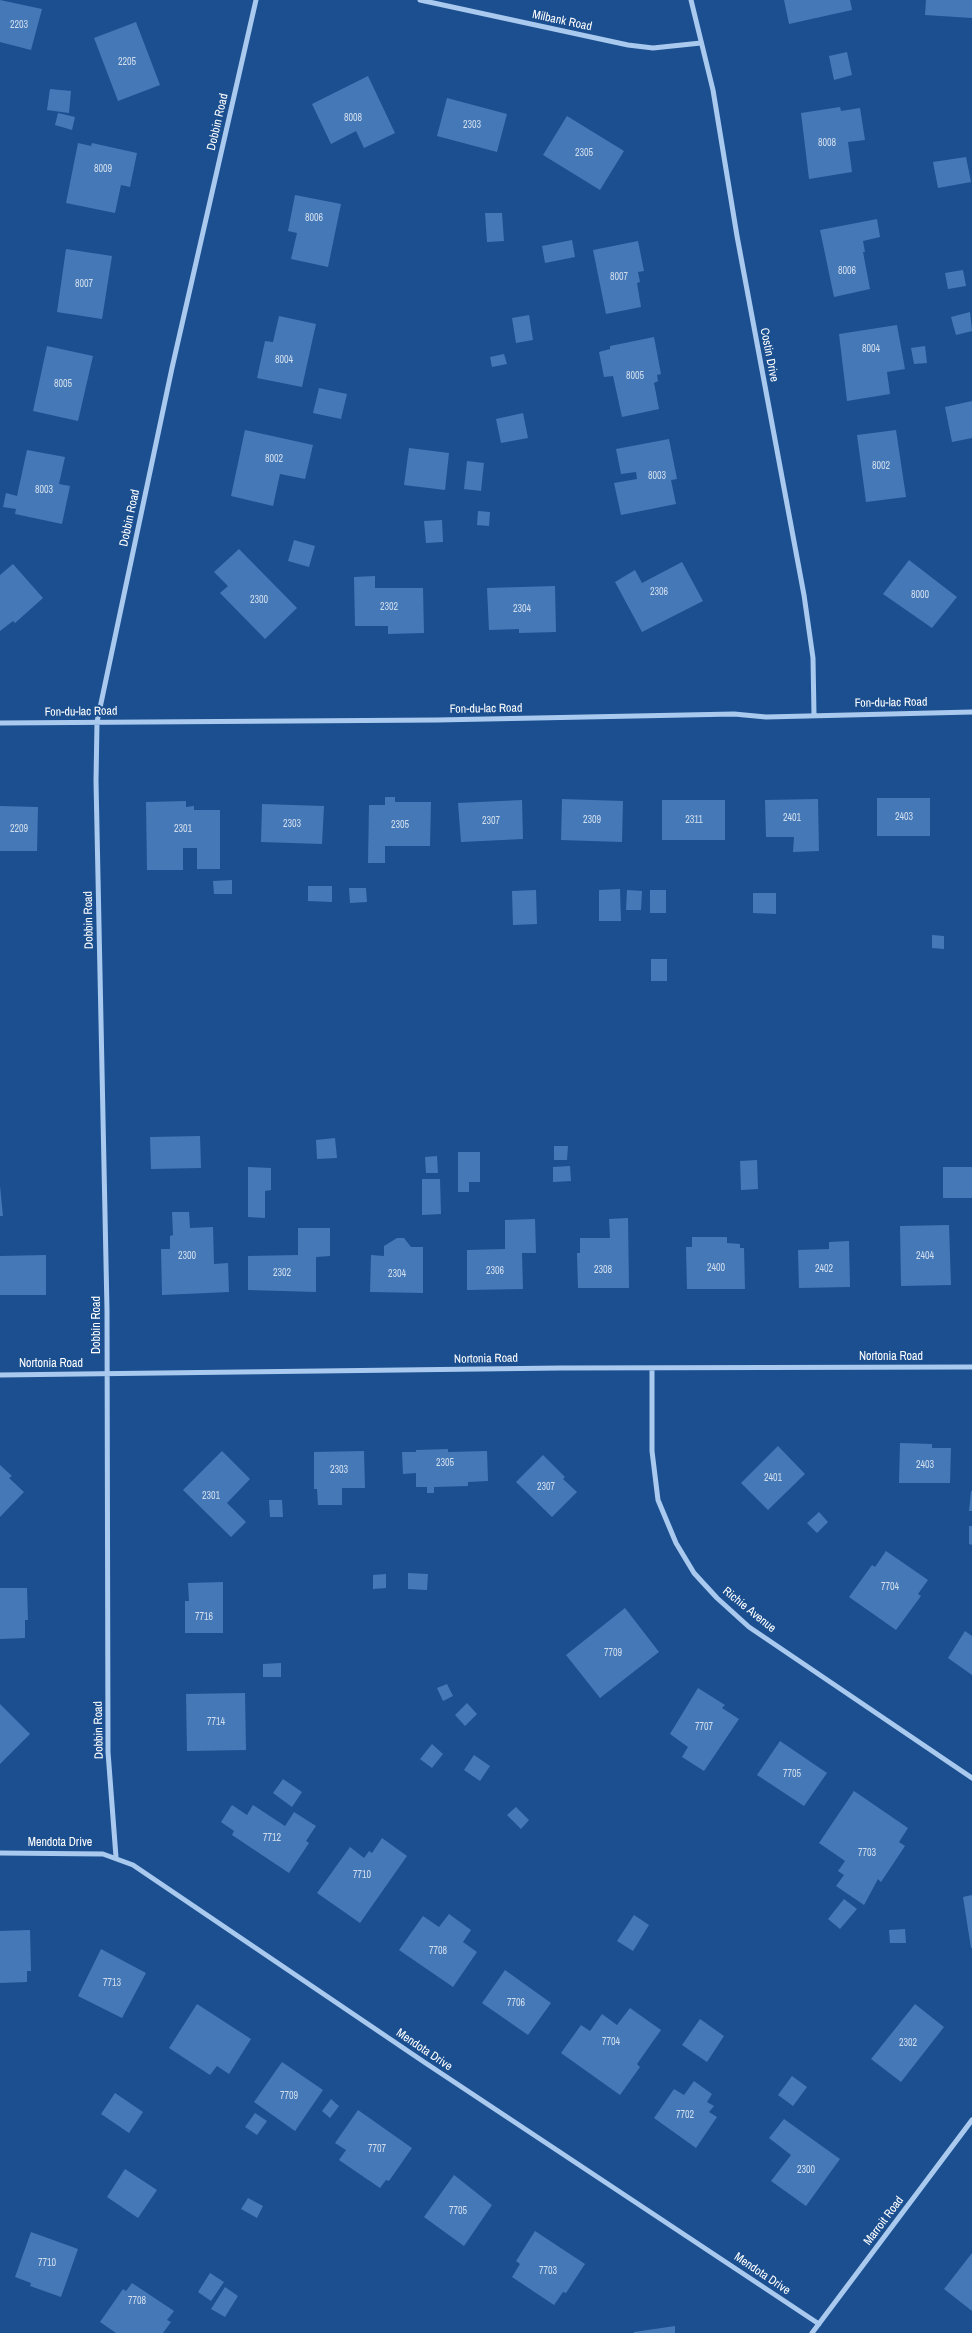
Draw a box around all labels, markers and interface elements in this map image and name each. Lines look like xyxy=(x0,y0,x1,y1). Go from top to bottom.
street label: Milbank Road xyxy=(531,8,593,34)
house number: 2203 xyxy=(10,19,28,31)
house number: 2205 xyxy=(118,56,136,68)
street label: Dobbin Road xyxy=(204,92,232,152)
house number: 8008 xyxy=(344,112,362,124)
house number: 2303 xyxy=(463,119,481,131)
house number: 8008 xyxy=(818,137,836,149)
house number: 2305 xyxy=(575,147,593,159)
house number: 8009 xyxy=(94,163,112,175)
house number: 8006 xyxy=(305,212,323,224)
house number: 8006 xyxy=(838,265,856,277)
house number: 8007 xyxy=(610,271,628,283)
house number: 8007 xyxy=(75,278,93,290)
street label: Costin Drive xyxy=(757,327,781,383)
house number: 8004 xyxy=(862,343,880,355)
house number: 8004 xyxy=(275,354,293,366)
house number: 8005 xyxy=(626,370,644,382)
house number: 8005 xyxy=(54,378,72,390)
house number: 8002 xyxy=(265,453,283,465)
house number: 8002 xyxy=(872,460,890,472)
house number: 8003 xyxy=(648,470,666,482)
house number: 8003 xyxy=(35,484,53,496)
street label: Dobbin Road xyxy=(117,488,143,548)
house number: 2306 xyxy=(650,586,668,598)
house number: 8000 xyxy=(911,589,929,601)
house number: 2300 xyxy=(250,594,268,606)
house number: 2302 xyxy=(380,601,398,613)
house number: 2304 xyxy=(513,603,531,615)
street label: Fon-du-lac Road xyxy=(854,695,928,711)
street label: Fon-du-lac Road xyxy=(449,701,523,717)
street label: Fon-du-lac Road xyxy=(44,704,118,720)
house number: 2403 xyxy=(895,811,913,823)
house number: 2401 xyxy=(783,812,801,824)
house number: 2309 xyxy=(583,814,601,826)
house number: 2311 xyxy=(685,814,703,826)
house number: 2307 xyxy=(482,815,500,827)
house number: 2303 xyxy=(283,818,301,830)
house number: 2305 xyxy=(391,819,409,831)
house number: 2209 xyxy=(10,823,28,835)
house number: 2301 xyxy=(174,823,192,835)
street label: Dobbin Road xyxy=(81,891,97,949)
house number: 2300 xyxy=(178,1250,196,1262)
house number: 2404 xyxy=(916,1250,934,1262)
house number: 2400 xyxy=(707,1262,725,1274)
house number: 2402 xyxy=(815,1263,833,1275)
house number: 2308 xyxy=(594,1264,612,1276)
house number: 2306 xyxy=(486,1265,504,1277)
house number: 2302 xyxy=(273,1267,291,1279)
house number: 2304 xyxy=(388,1268,406,1280)
street label: Dobbin Road xyxy=(90,1296,104,1354)
street label: Nortonia Road xyxy=(859,1350,923,1364)
street label: Nortonia Road xyxy=(454,1351,518,1367)
street label: Nortonia Road xyxy=(19,1357,83,1371)
house number: 2305 xyxy=(436,1457,454,1469)
house number: 2403 xyxy=(916,1459,934,1471)
house number: 2303 xyxy=(330,1464,348,1476)
house number: 2401 xyxy=(764,1472,782,1484)
house number: 2307 xyxy=(537,1481,555,1493)
house number: 2301 xyxy=(202,1490,220,1502)
house number: 7704 xyxy=(881,1581,899,1593)
street label: Richie Avenue xyxy=(719,1584,779,1636)
house number: 7716 xyxy=(195,1611,213,1623)
house number: 7709 xyxy=(604,1647,622,1659)
street label: Dobbin Road xyxy=(91,1701,107,1759)
house number: 7714 xyxy=(207,1716,225,1728)
house number: 7707 xyxy=(695,1721,713,1733)
house number: 7705 xyxy=(783,1768,801,1780)
house number: 7712 xyxy=(263,1832,281,1844)
street label: Mendota Drive xyxy=(28,1836,92,1850)
house number: 7703 xyxy=(858,1847,876,1859)
house number: 7710 xyxy=(353,1869,371,1881)
house number: 7708 xyxy=(429,1945,447,1957)
house number: 7713 xyxy=(103,1977,121,1989)
house number: 7706 xyxy=(507,1997,525,2009)
street label: Mendota Drive xyxy=(393,2026,455,2074)
house number: 7704 xyxy=(602,2036,620,2048)
house number: 2302 xyxy=(899,2037,917,2049)
house number: 7709 xyxy=(280,2090,298,2102)
house number: 7702 xyxy=(676,2109,694,2121)
house number: 7707 xyxy=(368,2143,386,2155)
house number: 2300 xyxy=(797,2164,815,2176)
street label: Marroit Road xyxy=(861,2194,907,2248)
house number: 7705 xyxy=(449,2205,467,2217)
street label: Mendota Drive xyxy=(731,2250,793,2298)
house number: 7710 xyxy=(38,2257,56,2269)
house number: 7703 xyxy=(539,2265,557,2277)
house number: 7708 xyxy=(128,2295,146,2307)

